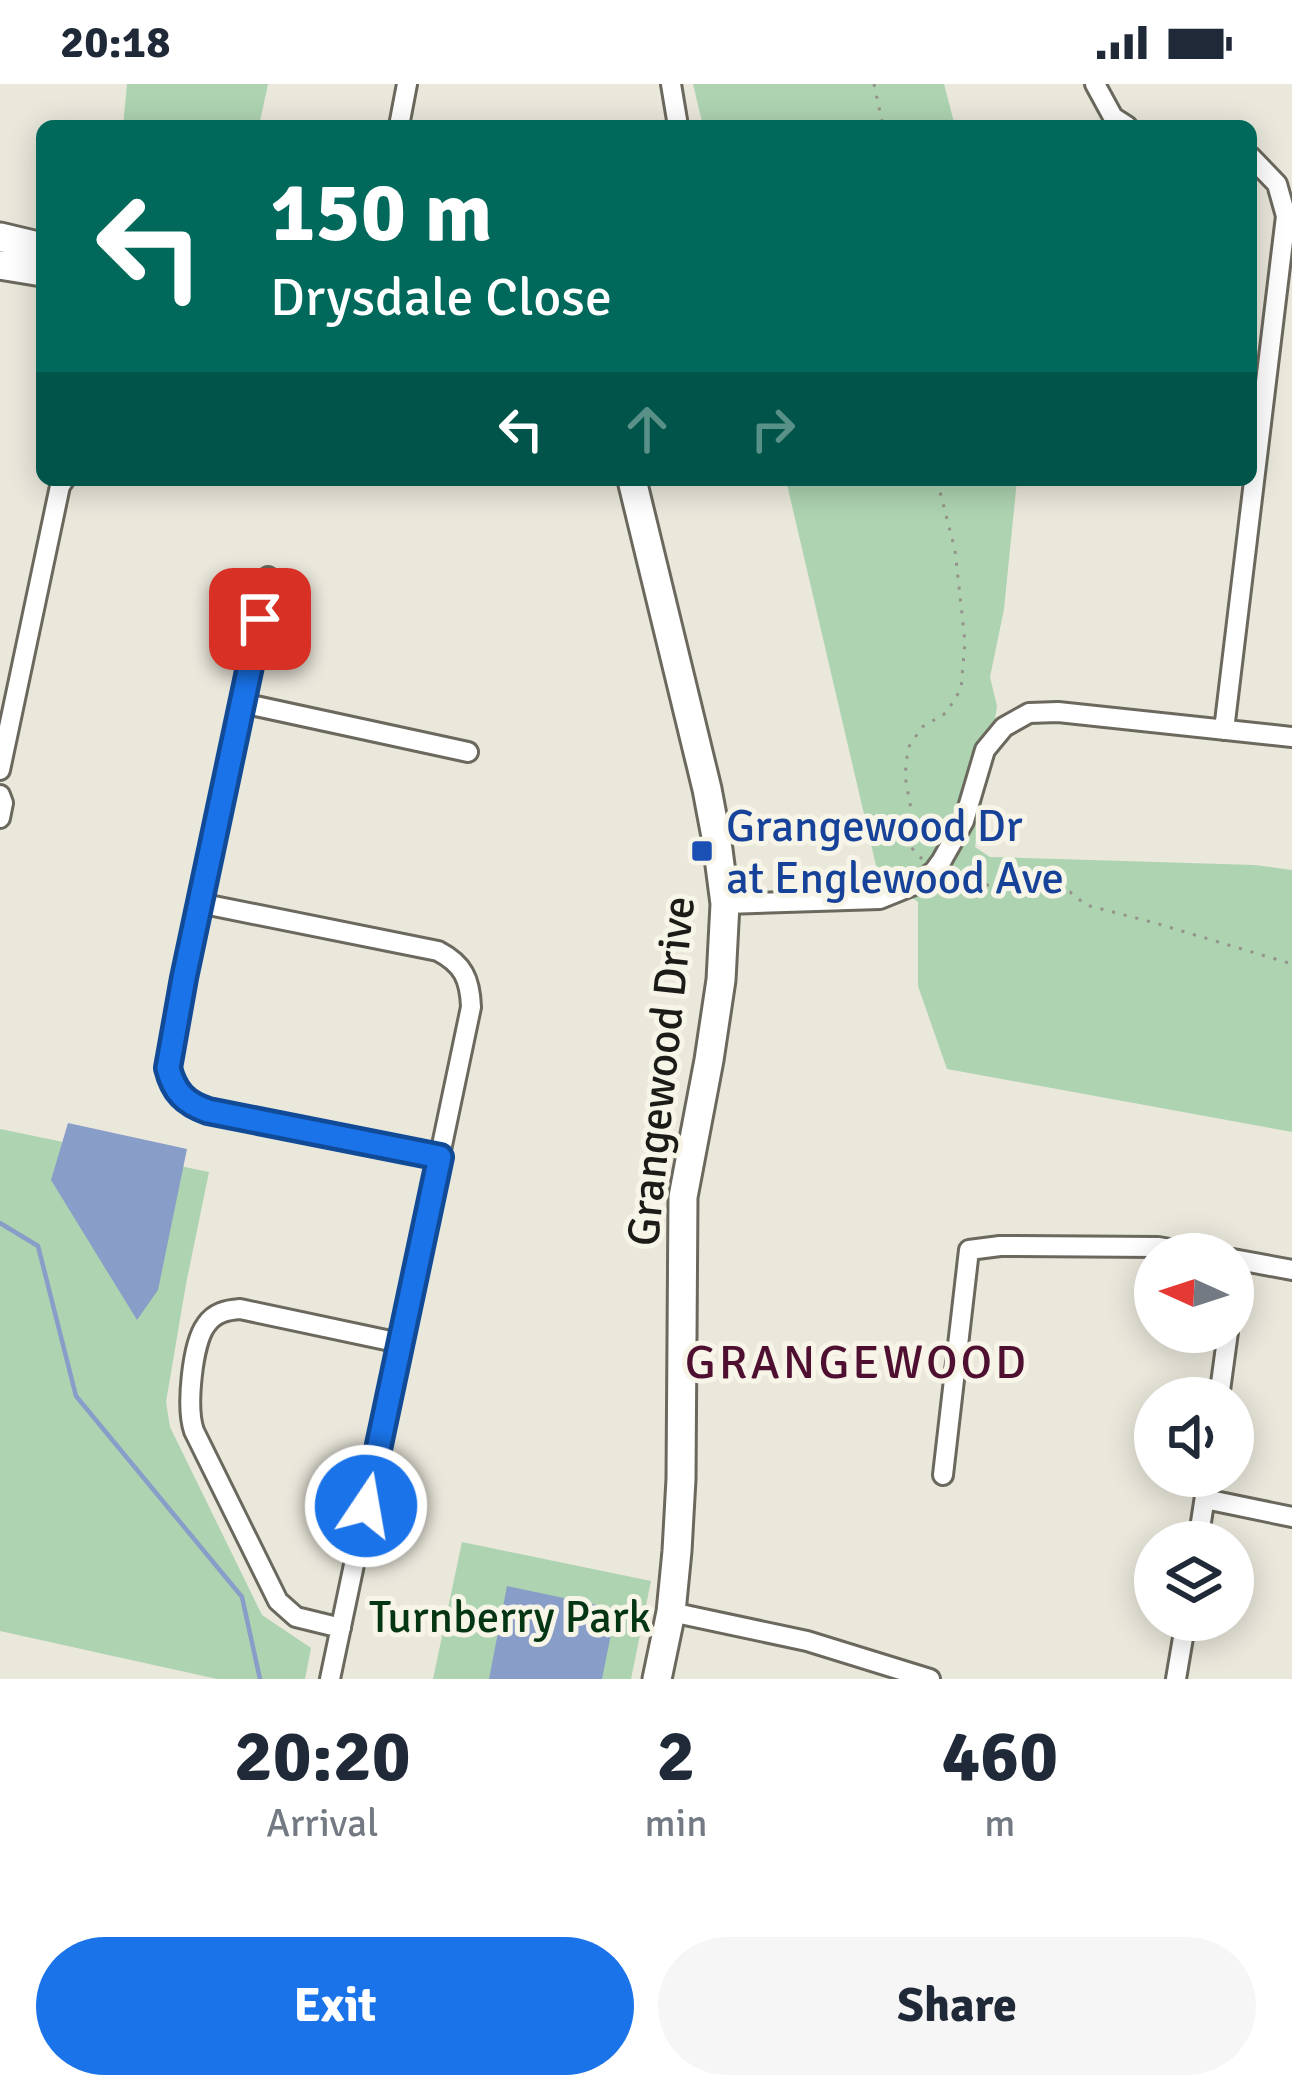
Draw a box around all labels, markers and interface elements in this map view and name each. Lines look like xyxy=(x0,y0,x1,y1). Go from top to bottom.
text: 20:18 xyxy=(60,15,170,70)
text: 150 m xyxy=(270,161,492,265)
icon: left xyxy=(72,168,228,324)
text: Drysdale Close xyxy=(270,264,612,331)
icon: left xyxy=(488,396,554,462)
icon: ahead xyxy=(614,396,680,462)
icon: right xyxy=(740,396,806,462)
pin xyxy=(209,568,311,670)
icon: arrive xyxy=(227,586,293,652)
place label: Grangewood Dr at Englewood Ave xyxy=(726,799,1064,906)
marker: Grangewood Dr at Englewood Ave xyxy=(689,838,715,864)
street label: Grangewood Drive xyxy=(616,894,707,1249)
north arrow xyxy=(1134,1233,1254,1353)
map controls xyxy=(1134,1233,1254,1641)
district label: GRANGEWOOD xyxy=(685,1333,1029,1392)
button: sound xyxy=(1134,1377,1254,1497)
position arrow xyxy=(303,1443,429,1569)
button: layers xyxy=(1134,1521,1254,1641)
park label: Turnberry Park xyxy=(369,1590,651,1645)
text: 20:20 xyxy=(234,1712,411,1801)
text: 2 xyxy=(657,1712,695,1801)
text: 460 xyxy=(941,1712,1058,1801)
text: Arrival xyxy=(266,1799,378,1847)
text: min xyxy=(645,1799,708,1847)
text: m xyxy=(984,1799,1015,1847)
button: Exit xyxy=(36,1937,634,2075)
button: Share xyxy=(658,1937,1256,2075)

